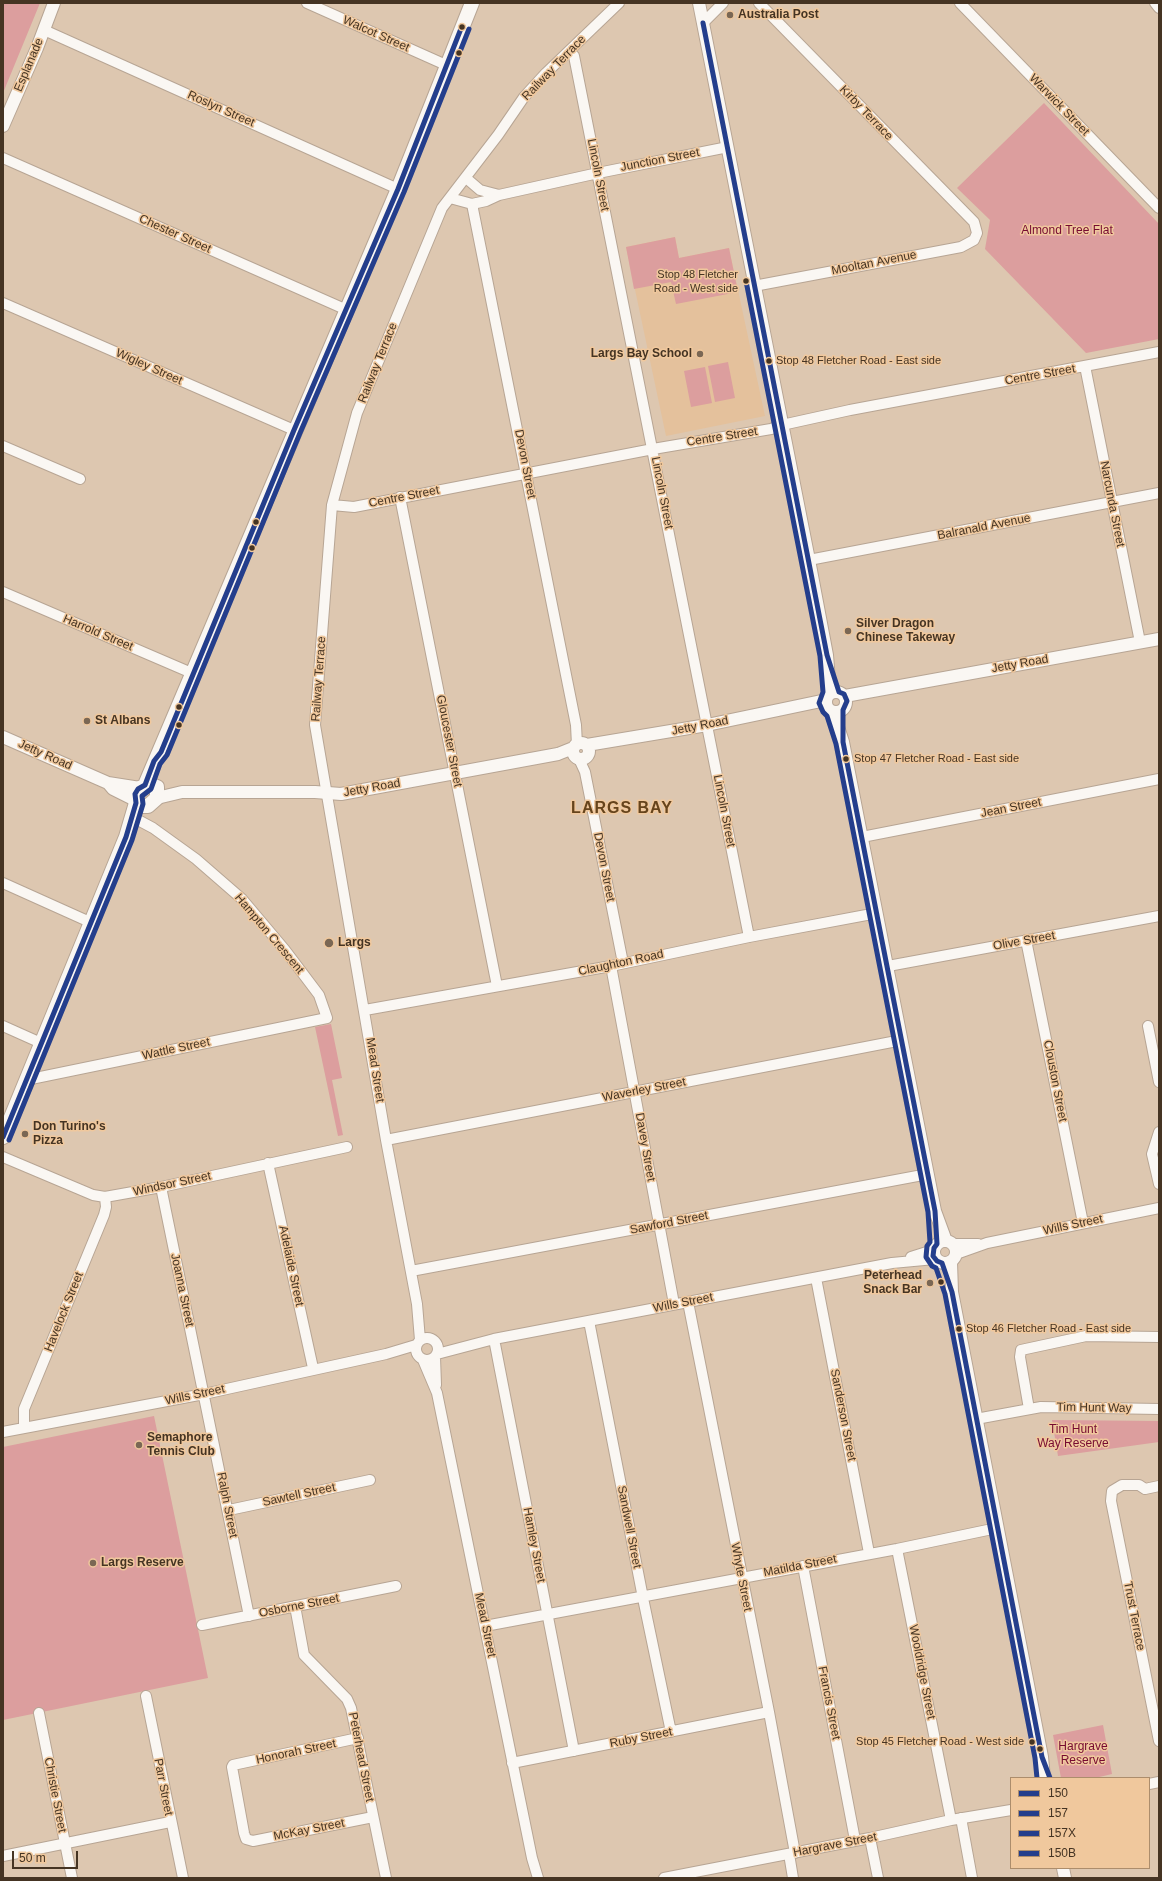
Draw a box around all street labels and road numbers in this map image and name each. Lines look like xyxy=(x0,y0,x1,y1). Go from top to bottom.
street label: Walcot Street xyxy=(340,13,412,55)
street label: Railway Terrace xyxy=(519,32,589,104)
street label: Esplanade xyxy=(11,36,47,94)
street label: Warwick Street xyxy=(1026,71,1092,139)
street label: Kirby Terrace xyxy=(836,83,896,143)
street label: Roslyn Street xyxy=(185,88,257,130)
street label: Lincoln Street xyxy=(584,138,612,212)
street label: Junction Street xyxy=(619,145,701,175)
street label: Chester Street xyxy=(137,212,213,256)
street label: Mooltan Avenue xyxy=(830,248,918,278)
street label: Railway Terrace xyxy=(355,321,401,405)
street label: Wigley Street xyxy=(113,346,185,388)
street label: Centre Street xyxy=(1004,362,1076,388)
street label: Centre Street xyxy=(686,424,758,450)
street label: Devon Street xyxy=(511,428,539,500)
street label: Lincoln Street xyxy=(648,456,676,530)
street label: Narcunda Street xyxy=(1097,460,1127,548)
street label: Centre Street xyxy=(368,483,440,511)
street label: Balranald Avenue xyxy=(936,511,1032,543)
street label: Harrold Street xyxy=(61,612,135,654)
street label: Railway Terrace xyxy=(309,636,329,722)
street label: Jetty Road xyxy=(991,652,1049,676)
street label: Gloucester Street xyxy=(433,694,465,788)
street label: Jetty Road xyxy=(670,713,730,739)
street label: Jetty Road xyxy=(16,737,74,773)
street label: Lincoln Street xyxy=(710,774,738,848)
street label: Jetty Road xyxy=(343,776,401,800)
street label: Jean Street xyxy=(980,795,1042,821)
street label: Devon Street xyxy=(590,831,618,903)
street label: Hampton Crescent xyxy=(231,891,307,977)
street label: Olive Street xyxy=(992,928,1056,954)
street label: Claughton Road xyxy=(577,947,665,979)
street label: Wattle Street xyxy=(141,1035,211,1063)
street label: Mead Street xyxy=(363,1037,387,1103)
street label: Clouston Street xyxy=(1040,1039,1070,1123)
street label: Waverley Street xyxy=(601,1075,687,1105)
street label: Davey Street xyxy=(632,1112,658,1182)
street label: Windsor Street xyxy=(132,1169,212,1199)
street label: Sawford Street xyxy=(629,1208,709,1238)
street label: Wills Street xyxy=(1042,1212,1104,1238)
street label: Adelaide Street xyxy=(275,1224,307,1308)
street label: Joanna Street xyxy=(167,1252,197,1328)
street label: Havelock Street xyxy=(41,1270,87,1354)
street label: Wills Street xyxy=(652,1290,714,1316)
street label: Sanderson Street xyxy=(827,1368,859,1462)
street label: Wills Street xyxy=(164,1382,226,1408)
street label: Tim Hunt Way xyxy=(1056,1400,1132,1416)
street label: Ralph Street xyxy=(214,1471,240,1539)
street label: Sawtell Street xyxy=(261,1480,337,1510)
street label: Sandwell Street xyxy=(614,1484,644,1570)
street label: Hamley Street xyxy=(520,1506,548,1584)
street label: Whyte Street xyxy=(727,1542,755,1612)
street label: Matilda Street xyxy=(762,1552,838,1580)
street label: Trust Terrace xyxy=(1120,1580,1148,1652)
street label: Osborne Street xyxy=(258,1591,340,1621)
street label: Mead Street xyxy=(471,1592,499,1658)
street label: Wooldridge Street xyxy=(906,1624,938,1720)
street label: Francis Street xyxy=(815,1665,843,1741)
street label: Peterhead Street xyxy=(345,1711,377,1803)
street label: Ruby Street xyxy=(609,1725,673,1751)
street label: Honorah Street xyxy=(255,1736,337,1768)
street label: Christie Street xyxy=(41,1756,69,1834)
street label: Parr Street xyxy=(150,1757,176,1817)
street label: McKay Street xyxy=(272,1816,346,1844)
street label: Hargrave Street xyxy=(792,1830,878,1860)

